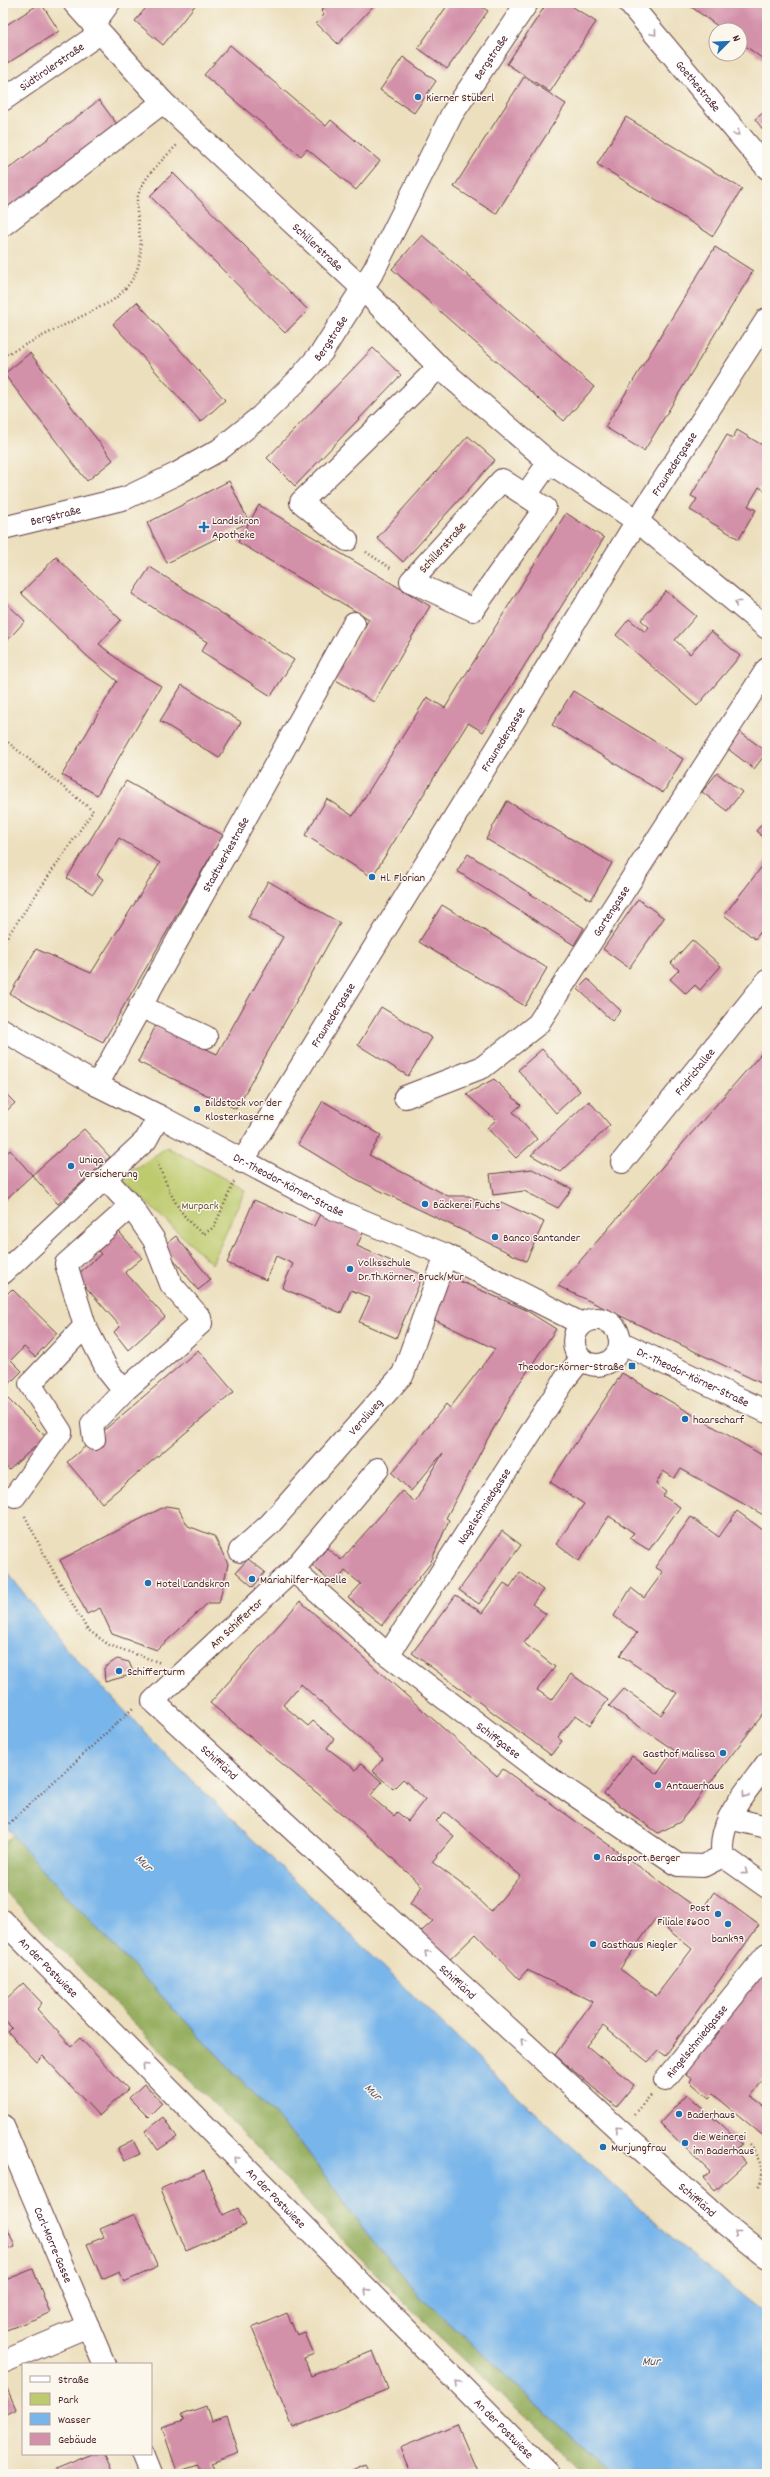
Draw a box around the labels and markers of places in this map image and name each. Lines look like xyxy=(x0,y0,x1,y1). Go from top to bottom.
place label: Kierner Stüberl xyxy=(426,90,494,107)
marker: Kierner Stüberl xyxy=(413,92,423,102)
place label: Landskron Apotheke xyxy=(212,513,259,544)
marker: Landskron Apotheke xyxy=(199,522,209,532)
place label: Hl. Florian xyxy=(380,870,426,887)
marker: Hl. Florian xyxy=(367,872,377,882)
place label: Bildstock vor der Klosterkaserne xyxy=(205,1095,282,1126)
marker: Bildstock vor der Klosterkaserne xyxy=(192,1104,202,1114)
place label: Uniqa Versicherung xyxy=(79,1152,138,1183)
marker: Uniqa Versicherung xyxy=(66,1161,76,1171)
place label: Bäckerei Fuchs xyxy=(433,1197,500,1214)
marker: Bäckerei Fuchs xyxy=(420,1199,430,1209)
place label: Banco Santander xyxy=(503,1230,581,1247)
marker: Banco Santander xyxy=(490,1232,500,1242)
place label: Volksschule Dr.Th.Körner, Bruck/Mur xyxy=(358,1255,464,1286)
marker: Volksschule Dr.Th.Körner, Bruck/Mur xyxy=(345,1264,355,1274)
place label: Theodor-Körner-Straße xyxy=(518,1359,624,1376)
marker: Theodor-Körner-Straße xyxy=(627,1361,637,1371)
place label: haarscharf xyxy=(693,1412,745,1429)
marker: haarscharf xyxy=(680,1414,690,1424)
place label: Mariahilfer-Kapelle xyxy=(260,1572,347,1589)
marker: Mariahilfer-Kapelle xyxy=(247,1574,257,1584)
place label: Hotel Landskron xyxy=(156,1576,230,1593)
marker: Hotel Landskron xyxy=(143,1578,153,1588)
place label: Schifferturm xyxy=(127,1664,185,1681)
marker: Schifferturm xyxy=(114,1666,124,1676)
place label: Gasthof Malissa xyxy=(643,1746,715,1763)
marker: Gasthof Malissa xyxy=(718,1748,728,1758)
place label: Antauerhaus xyxy=(666,1778,724,1795)
marker: Antauerhaus xyxy=(653,1780,663,1790)
place label: Radsport Berger xyxy=(605,1850,681,1867)
marker: Radsport Berger xyxy=(592,1852,602,1862)
place label: Post Filiale 8600 xyxy=(657,1900,711,1931)
marker: Post Filiale 8600 xyxy=(713,1909,723,1919)
marker: bank99 xyxy=(723,1919,733,1929)
place label: bank99 xyxy=(712,1931,744,1948)
place label: Gasthaus Riegler xyxy=(601,1937,678,1954)
marker: Gasthaus Riegler xyxy=(588,1939,598,1949)
place label: Baderhaus xyxy=(687,2107,735,2124)
marker: Baderhaus xyxy=(674,2109,684,2119)
place label: die Weinerei im Baderhaus xyxy=(693,2129,754,2160)
marker: die Weinerei im Baderhaus xyxy=(680,2138,690,2148)
place label: Murjungfrau xyxy=(611,2140,666,2157)
marker: Murjungfrau xyxy=(598,2142,608,2152)

